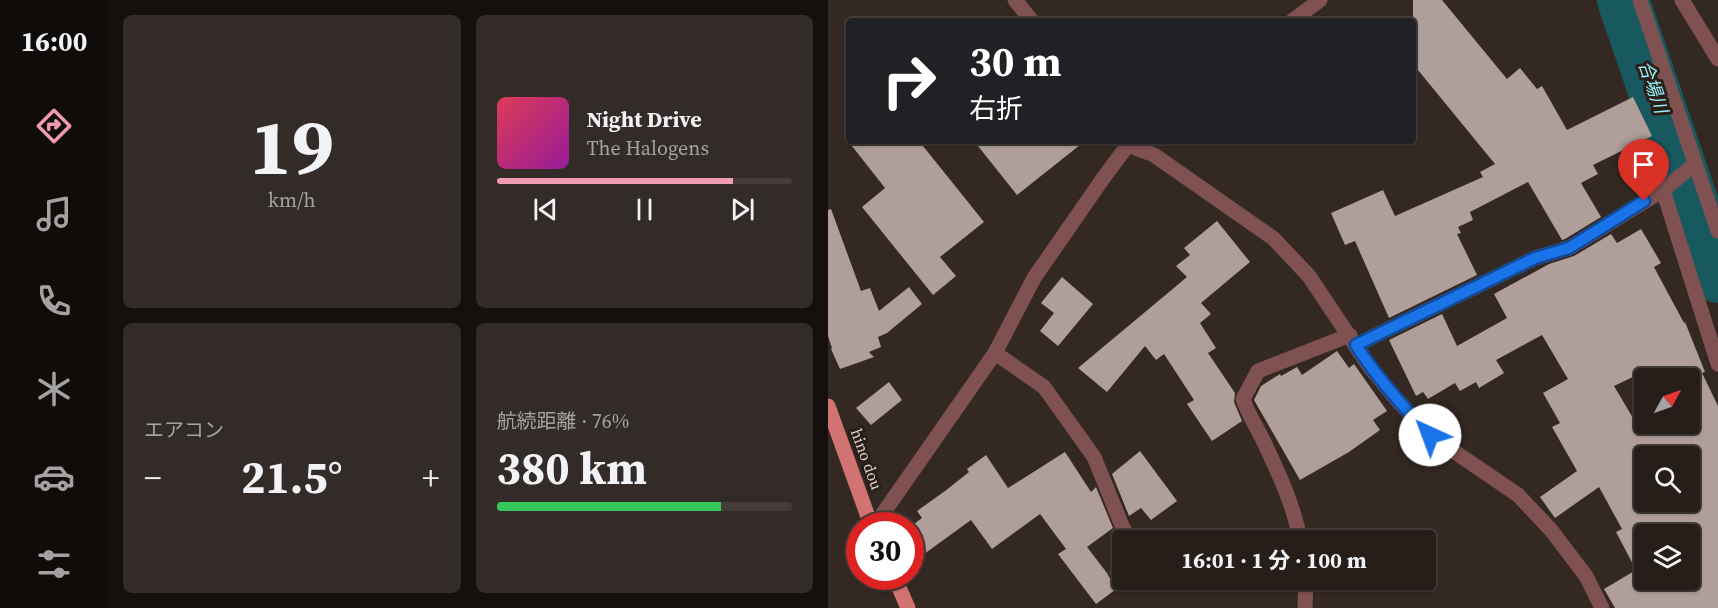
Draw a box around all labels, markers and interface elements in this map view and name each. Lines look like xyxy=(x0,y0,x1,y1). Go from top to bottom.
text: 16:00 xyxy=(21,23,87,60)
text: 30 m xyxy=(969,32,1062,90)
icon: right xyxy=(870,42,948,120)
water label: 合場川 xyxy=(1633,57,1675,118)
text: 右折 xyxy=(969,90,1023,127)
text: 19 xyxy=(249,93,334,200)
text: Night Drive xyxy=(587,104,702,134)
icon: directions xyxy=(33,105,75,147)
text: The Halogens xyxy=(587,134,709,162)
pin xyxy=(1618,139,1669,201)
icon: arrive xyxy=(1627,148,1660,181)
text: km/h xyxy=(268,186,316,214)
icon: music xyxy=(33,193,75,235)
icon: previous xyxy=(529,193,562,226)
icon: pause xyxy=(628,193,661,226)
icon: next xyxy=(726,193,759,226)
icon: phone xyxy=(33,280,75,322)
icon: climate xyxy=(33,368,75,410)
north arrow xyxy=(1634,368,1700,434)
map controls xyxy=(1634,368,1700,590)
position arrow xyxy=(1398,403,1462,467)
text: 航続距離 · 76% xyxy=(497,407,629,435)
text: エアコン xyxy=(144,416,224,444)
street label: hino dou xyxy=(846,425,888,493)
text: 380 km xyxy=(497,437,647,499)
text: 21.5° xyxy=(241,446,342,508)
button: search xyxy=(1634,446,1700,512)
text: − xyxy=(144,455,162,500)
text: + xyxy=(422,455,440,500)
icon: car xyxy=(33,456,75,498)
speed limit sign: 30 xyxy=(846,512,924,590)
button: layers xyxy=(1634,524,1700,590)
icon: filters xyxy=(33,543,75,585)
text: 16:01 · 1 分 · 100 m xyxy=(1181,545,1367,575)

